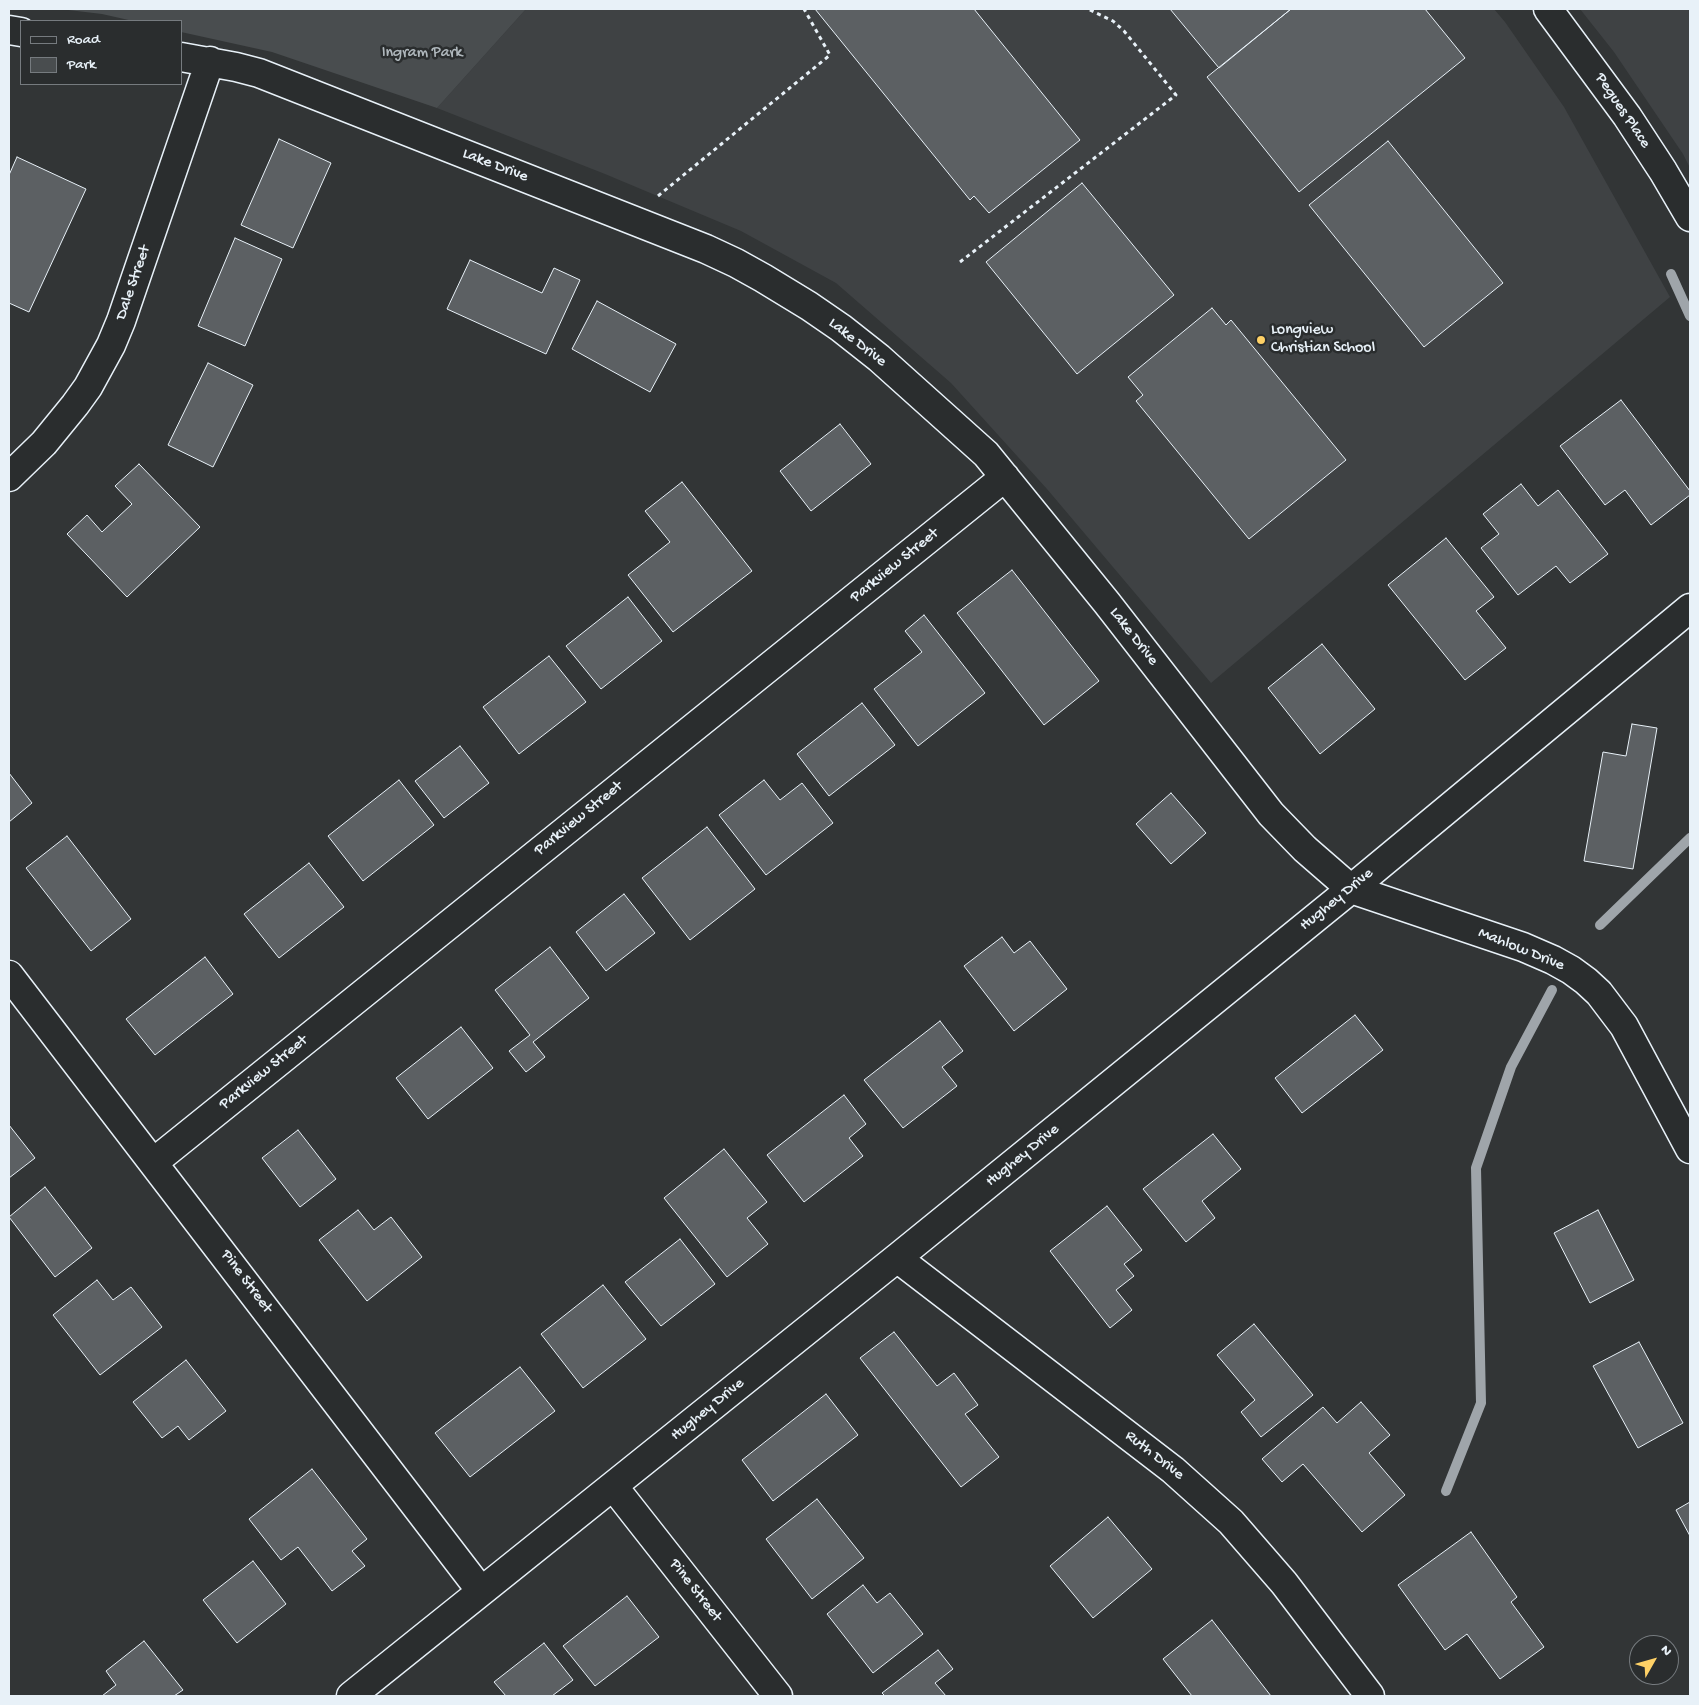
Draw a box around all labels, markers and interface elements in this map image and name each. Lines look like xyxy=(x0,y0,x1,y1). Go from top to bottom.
legend xyxy=(20,20,182,85)
text: Road xyxy=(67,31,100,49)
park label: Ingram Park xyxy=(382,44,462,64)
text: Park xyxy=(67,56,96,74)
street label: Pegues Place xyxy=(1590,70,1654,152)
street label: Lake Drive xyxy=(459,145,531,187)
street label: Dale Street xyxy=(112,243,156,323)
street label: Lake Drive xyxy=(824,314,890,372)
place label: Longview Christian School xyxy=(1271,321,1375,359)
marker: Longview Christian School xyxy=(1255,334,1267,346)
street label: Parkview Street xyxy=(847,525,943,607)
street label: Lake Drive xyxy=(1104,604,1162,670)
street label: Parkview Street xyxy=(531,778,627,860)
street label: Hughey Drive xyxy=(1296,864,1378,936)
street label: Mahlow Drive xyxy=(1475,924,1567,976)
street label: Parkview Street xyxy=(216,1032,312,1114)
street label: Hughey Drive xyxy=(982,1120,1064,1192)
street label: Pine Street xyxy=(216,1246,276,1318)
street label: Hughey Drive xyxy=(667,1374,749,1446)
street label: Ruth Drive xyxy=(1121,1427,1187,1485)
street label: Pine Street xyxy=(664,1556,726,1626)
north arrow xyxy=(1629,1635,1679,1685)
text: N xyxy=(1656,1642,1675,1660)

